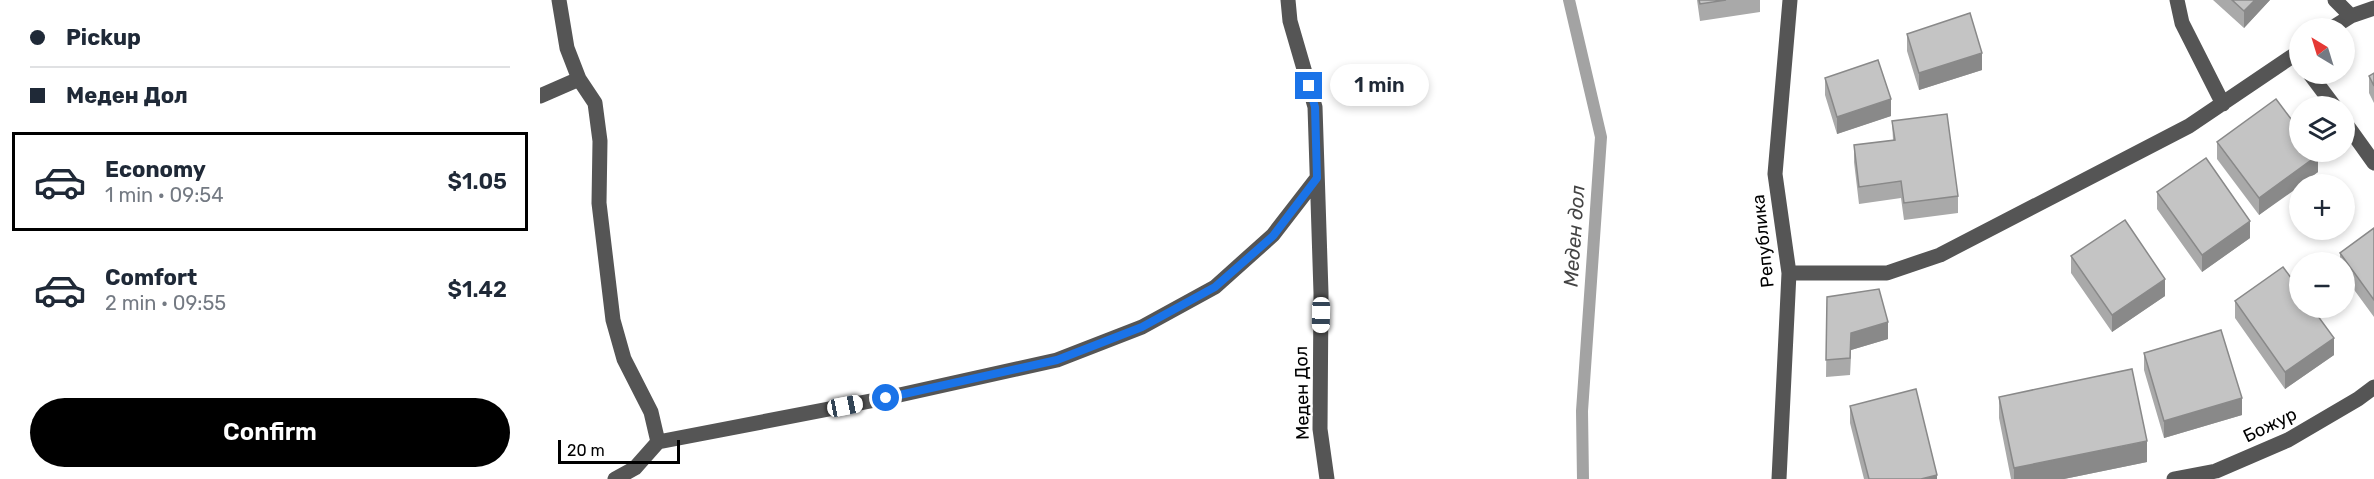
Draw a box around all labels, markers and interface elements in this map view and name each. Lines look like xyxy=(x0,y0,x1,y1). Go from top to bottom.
north arrow xyxy=(2289,18,2355,84)
map controls xyxy=(2289,18,2355,318)
text: Pickup xyxy=(66,24,141,51)
callout: 1 min xyxy=(1330,65,1429,107)
route end xyxy=(1295,72,1322,99)
text: 1 min xyxy=(1354,73,1405,97)
text: Меден Дол xyxy=(66,82,188,109)
button: layers xyxy=(2289,96,2355,162)
icon: car xyxy=(33,155,87,209)
text: Economy xyxy=(105,156,206,183)
text: $1.05 xyxy=(448,168,507,195)
button: + xyxy=(2289,174,2355,240)
text: 1 min · 09:54 xyxy=(105,183,224,207)
water label: Меден дол xyxy=(1558,184,1590,288)
street label: Република xyxy=(1747,193,1779,289)
button: − xyxy=(2289,252,2355,318)
icon: car xyxy=(33,263,87,317)
text: Comfort xyxy=(105,264,197,291)
text: $1.42 xyxy=(448,276,507,303)
text: 2 min · 09:55 xyxy=(105,291,226,315)
car xyxy=(1312,297,1330,333)
street label: Меден Дол xyxy=(1290,346,1314,440)
route start xyxy=(872,384,899,411)
car xyxy=(826,394,864,418)
button: Confirm xyxy=(30,398,510,467)
street label: Божур xyxy=(2240,403,2300,447)
scale bar xyxy=(558,437,680,464)
text: 20 m xyxy=(567,441,605,460)

